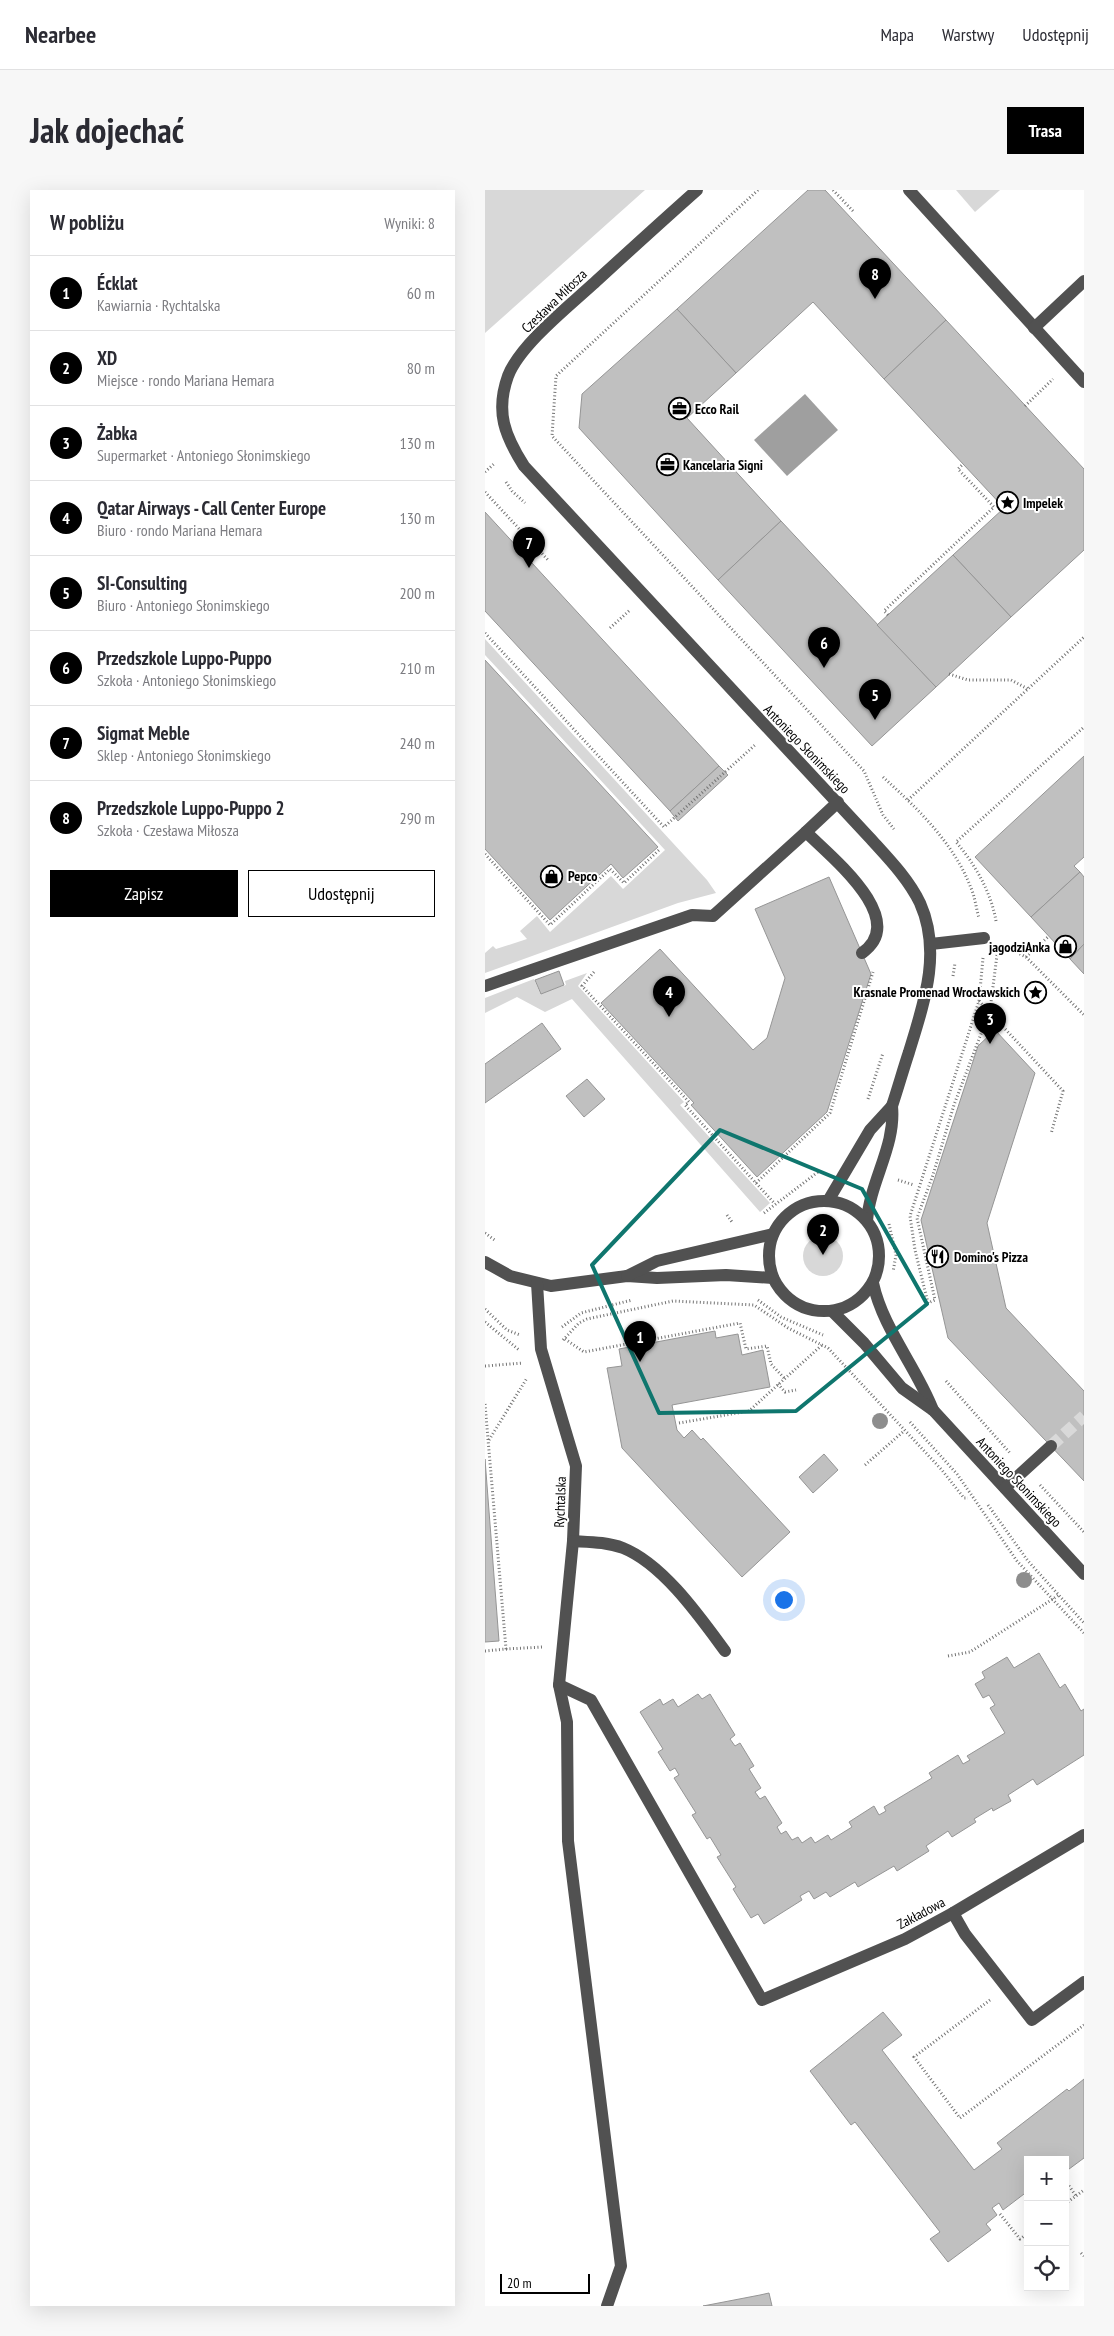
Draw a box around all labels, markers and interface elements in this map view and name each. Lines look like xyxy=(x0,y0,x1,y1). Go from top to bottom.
text: Nearbee xyxy=(25,19,96,50)
text: Mapa xyxy=(880,23,914,46)
text: Warstwy xyxy=(942,23,994,46)
text: Udostępnij xyxy=(1022,23,1089,46)
text: Jak dojechać xyxy=(30,107,184,153)
button: Trasa xyxy=(1007,107,1084,154)
text: W pobliżu xyxy=(50,209,124,236)
text: Wyniki: 8 xyxy=(384,213,435,233)
pin: 8 xyxy=(859,258,891,299)
street label: Czesława Miłosza xyxy=(518,265,590,337)
text: Écklat xyxy=(97,271,138,295)
text: 1 xyxy=(62,283,70,303)
text: 60 m xyxy=(407,283,435,303)
text: Kawiarnia · Rychtalska xyxy=(97,295,220,315)
text: XD xyxy=(97,346,117,370)
text: 2 xyxy=(62,358,70,378)
text: 80 m xyxy=(407,358,435,378)
text: Miejsce · rondo Mariana Hemara xyxy=(97,370,274,390)
office icon: Ecco Rail xyxy=(667,397,691,421)
place label: Ecco Rail xyxy=(695,400,740,418)
text: Żabka xyxy=(97,421,137,445)
text: 3 xyxy=(62,433,70,453)
text: 130 m xyxy=(400,433,435,453)
text: Supermarket · Antoniego Słonimskiego xyxy=(97,445,311,465)
office icon: Kancelaria Signi xyxy=(655,453,679,477)
place label: Kancelaria Signi xyxy=(683,456,763,474)
place icon: Impelek xyxy=(995,491,1019,515)
place label: Impelek xyxy=(1023,494,1063,512)
text: Qatar Airways - Call Center Europe xyxy=(97,496,326,520)
text: 4 xyxy=(62,508,70,528)
text: 130 m xyxy=(400,508,435,528)
text: Biuro · rondo Mariana Hemara xyxy=(97,520,262,540)
pin: 7 xyxy=(513,527,545,568)
text: SI-Consulting xyxy=(97,571,187,595)
text: 5 xyxy=(62,583,70,603)
text: 200 m xyxy=(400,583,435,603)
text: Biuro · Antoniego Słonimskiego xyxy=(97,595,270,615)
pin: 6 xyxy=(808,627,840,668)
text: Przedszkole Luppo-Puppo xyxy=(97,646,272,670)
text: 6 xyxy=(62,658,70,678)
text: 210 m xyxy=(400,658,435,678)
text: Szkoła · Antoniego Słonimskiego xyxy=(97,670,276,690)
pin: 5 xyxy=(859,679,891,720)
street label: Antoniego Słonimskiego xyxy=(760,701,854,797)
text: Sigmat Meble xyxy=(97,721,190,745)
text: 7 xyxy=(62,733,70,753)
text: 240 m xyxy=(400,733,435,753)
text: Sklep · Antoniego Słonimskiego xyxy=(97,745,271,765)
text: Przedszkole Luppo-Puppo 2 xyxy=(97,796,285,820)
text: 8 xyxy=(62,808,70,828)
text: 290 m xyxy=(400,808,435,828)
text: Szkoła · Czesława Miłosza xyxy=(97,820,239,840)
shop icon: Pepco xyxy=(540,864,564,888)
place label: Pepco xyxy=(568,867,597,885)
button: Zapisz xyxy=(50,870,238,917)
button: Udostępnij xyxy=(248,870,435,917)
shop icon: jagodziAnka xyxy=(1054,935,1078,959)
place label: jagodziAnka xyxy=(988,938,1050,956)
pin: 4 xyxy=(653,976,685,1017)
place icon: Krasnale Promenad Wrocławskich xyxy=(1024,980,1048,1004)
place label: Krasnale Promenad Wrocławskich xyxy=(853,983,1020,1001)
pin: 3 xyxy=(974,1003,1006,1044)
pin: 2 xyxy=(807,1214,839,1255)
restaurant icon: Domino's Pizza xyxy=(926,1245,950,1269)
place label: Domino's Pizza xyxy=(954,1248,1028,1266)
pin: 1 xyxy=(624,1321,656,1362)
street label: Antoniego Słonimskiego xyxy=(972,1433,1066,1531)
street label: Rychtalska xyxy=(550,1476,570,1528)
your location xyxy=(771,1587,797,1613)
street label: Zakładowa xyxy=(894,1893,948,1933)
map controls xyxy=(1024,2156,1069,2291)
button: + xyxy=(1024,2156,1069,2201)
button: − xyxy=(1024,2201,1069,2246)
button: locate xyxy=(1024,2246,1069,2291)
scale bar xyxy=(500,2271,590,2294)
text: 20 m xyxy=(507,2274,532,2292)

